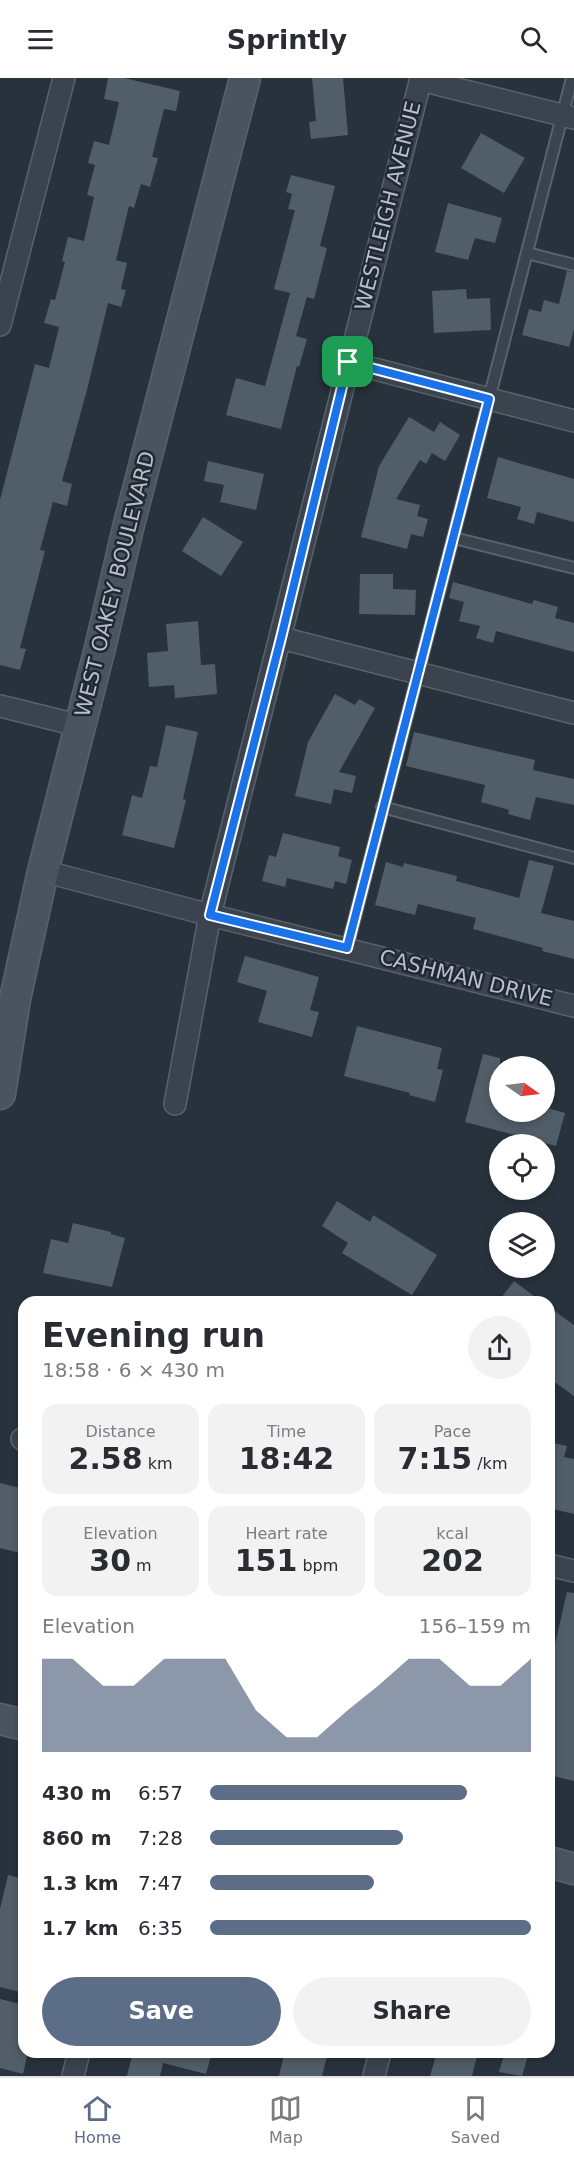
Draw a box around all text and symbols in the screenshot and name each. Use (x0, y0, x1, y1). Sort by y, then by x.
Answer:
icon: menu (24, 23, 57, 56)
icon: search (517, 23, 550, 56)
text: Sprintly (227, 24, 347, 55)
street label: WESTLEIGH AVENUE (350, 99, 426, 313)
pin (322, 336, 373, 387)
icon: arrive (331, 345, 364, 378)
street label: WEST OAKEY BOULEVARD (70, 449, 160, 719)
street label: CASHMAN DRIVE (377, 945, 555, 1011)
north arrow (489, 1056, 555, 1122)
map controls (489, 1056, 555, 1278)
button: locate (489, 1134, 555, 1200)
button: layers (489, 1212, 555, 1278)
text: Evening run (42, 1316, 265, 1355)
button: share (468, 1316, 531, 1379)
text: 18:58 · 6 × 430 m (42, 1358, 225, 1382)
text: Distance (86, 1422, 155, 1441)
text: Time (267, 1422, 306, 1441)
text: Pace (434, 1422, 471, 1441)
text: 2.58 (69, 1441, 143, 1476)
text: 18:42 (239, 1441, 334, 1476)
text: 7:15 (398, 1441, 472, 1476)
text: km (143, 1454, 172, 1473)
text: /km (472, 1454, 507, 1473)
text: Elevation (83, 1524, 158, 1543)
text: Heart rate (245, 1524, 328, 1543)
text: kcal (436, 1524, 469, 1543)
text: 30 (89, 1543, 131, 1578)
text: 151 (235, 1543, 297, 1578)
text: 202 (421, 1543, 484, 1578)
text: m (131, 1556, 152, 1575)
text: bpm (297, 1556, 338, 1575)
text: Elevation (42, 1614, 135, 1638)
text: 156–159 m (419, 1614, 531, 1638)
text: 430 m (42, 1781, 112, 1805)
text: 6:57 (138, 1781, 183, 1805)
text: 860 m (42, 1826, 112, 1850)
text: 7:28 (138, 1826, 183, 1850)
text: 1.3 km (42, 1871, 119, 1895)
text: 7:47 (138, 1871, 183, 1895)
text: 1.7 km (42, 1916, 119, 1940)
text: 6:35 (138, 1916, 183, 1940)
button: Save (42, 1977, 281, 2046)
button: Share (293, 1977, 531, 2046)
tab: Home (74, 2092, 121, 2147)
tab: Map (269, 2092, 303, 2147)
tab: Saved (451, 2092, 500, 2147)

